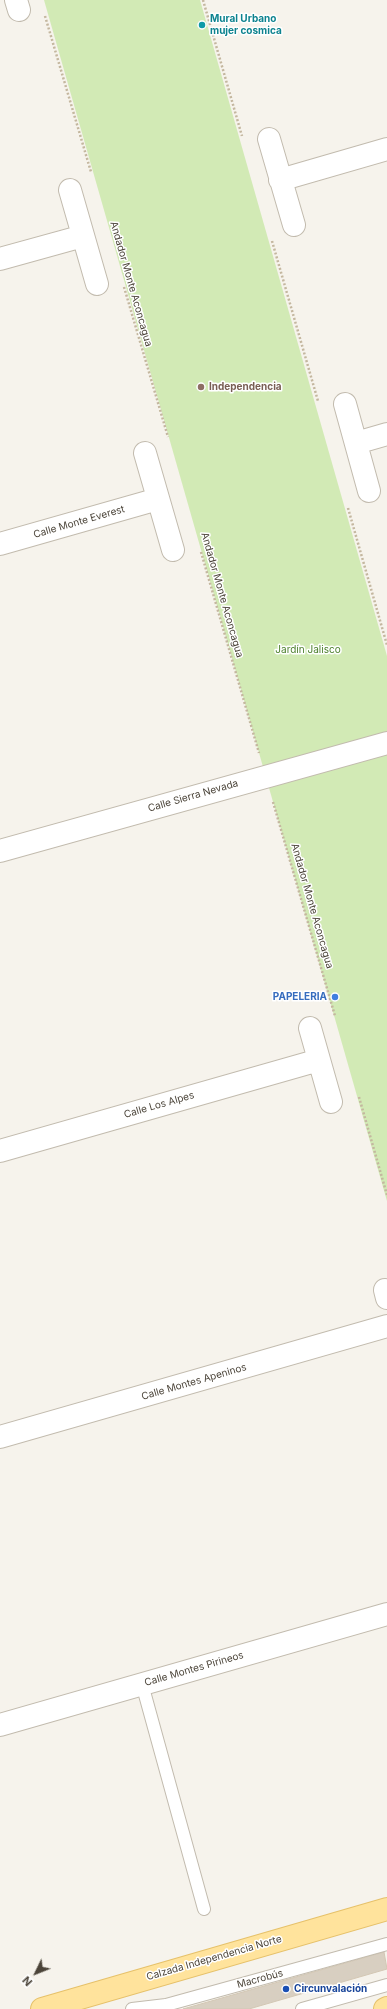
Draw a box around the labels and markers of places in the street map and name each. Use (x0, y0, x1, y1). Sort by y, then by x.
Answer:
place label: Mural Urbano mujer cosmica (210, 13, 282, 36)
marker: Mural Urbano mujer cosmica (197, 20, 207, 30)
place label: Independencia (209, 381, 282, 393)
marker: Independencia (196, 382, 206, 392)
place label: PAPELERIA (273, 991, 327, 1003)
marker: PAPELERIA (330, 992, 340, 1002)
place label: Circunvalación (294, 1983, 367, 1995)
marker: Circunvalación (281, 1984, 291, 1994)

